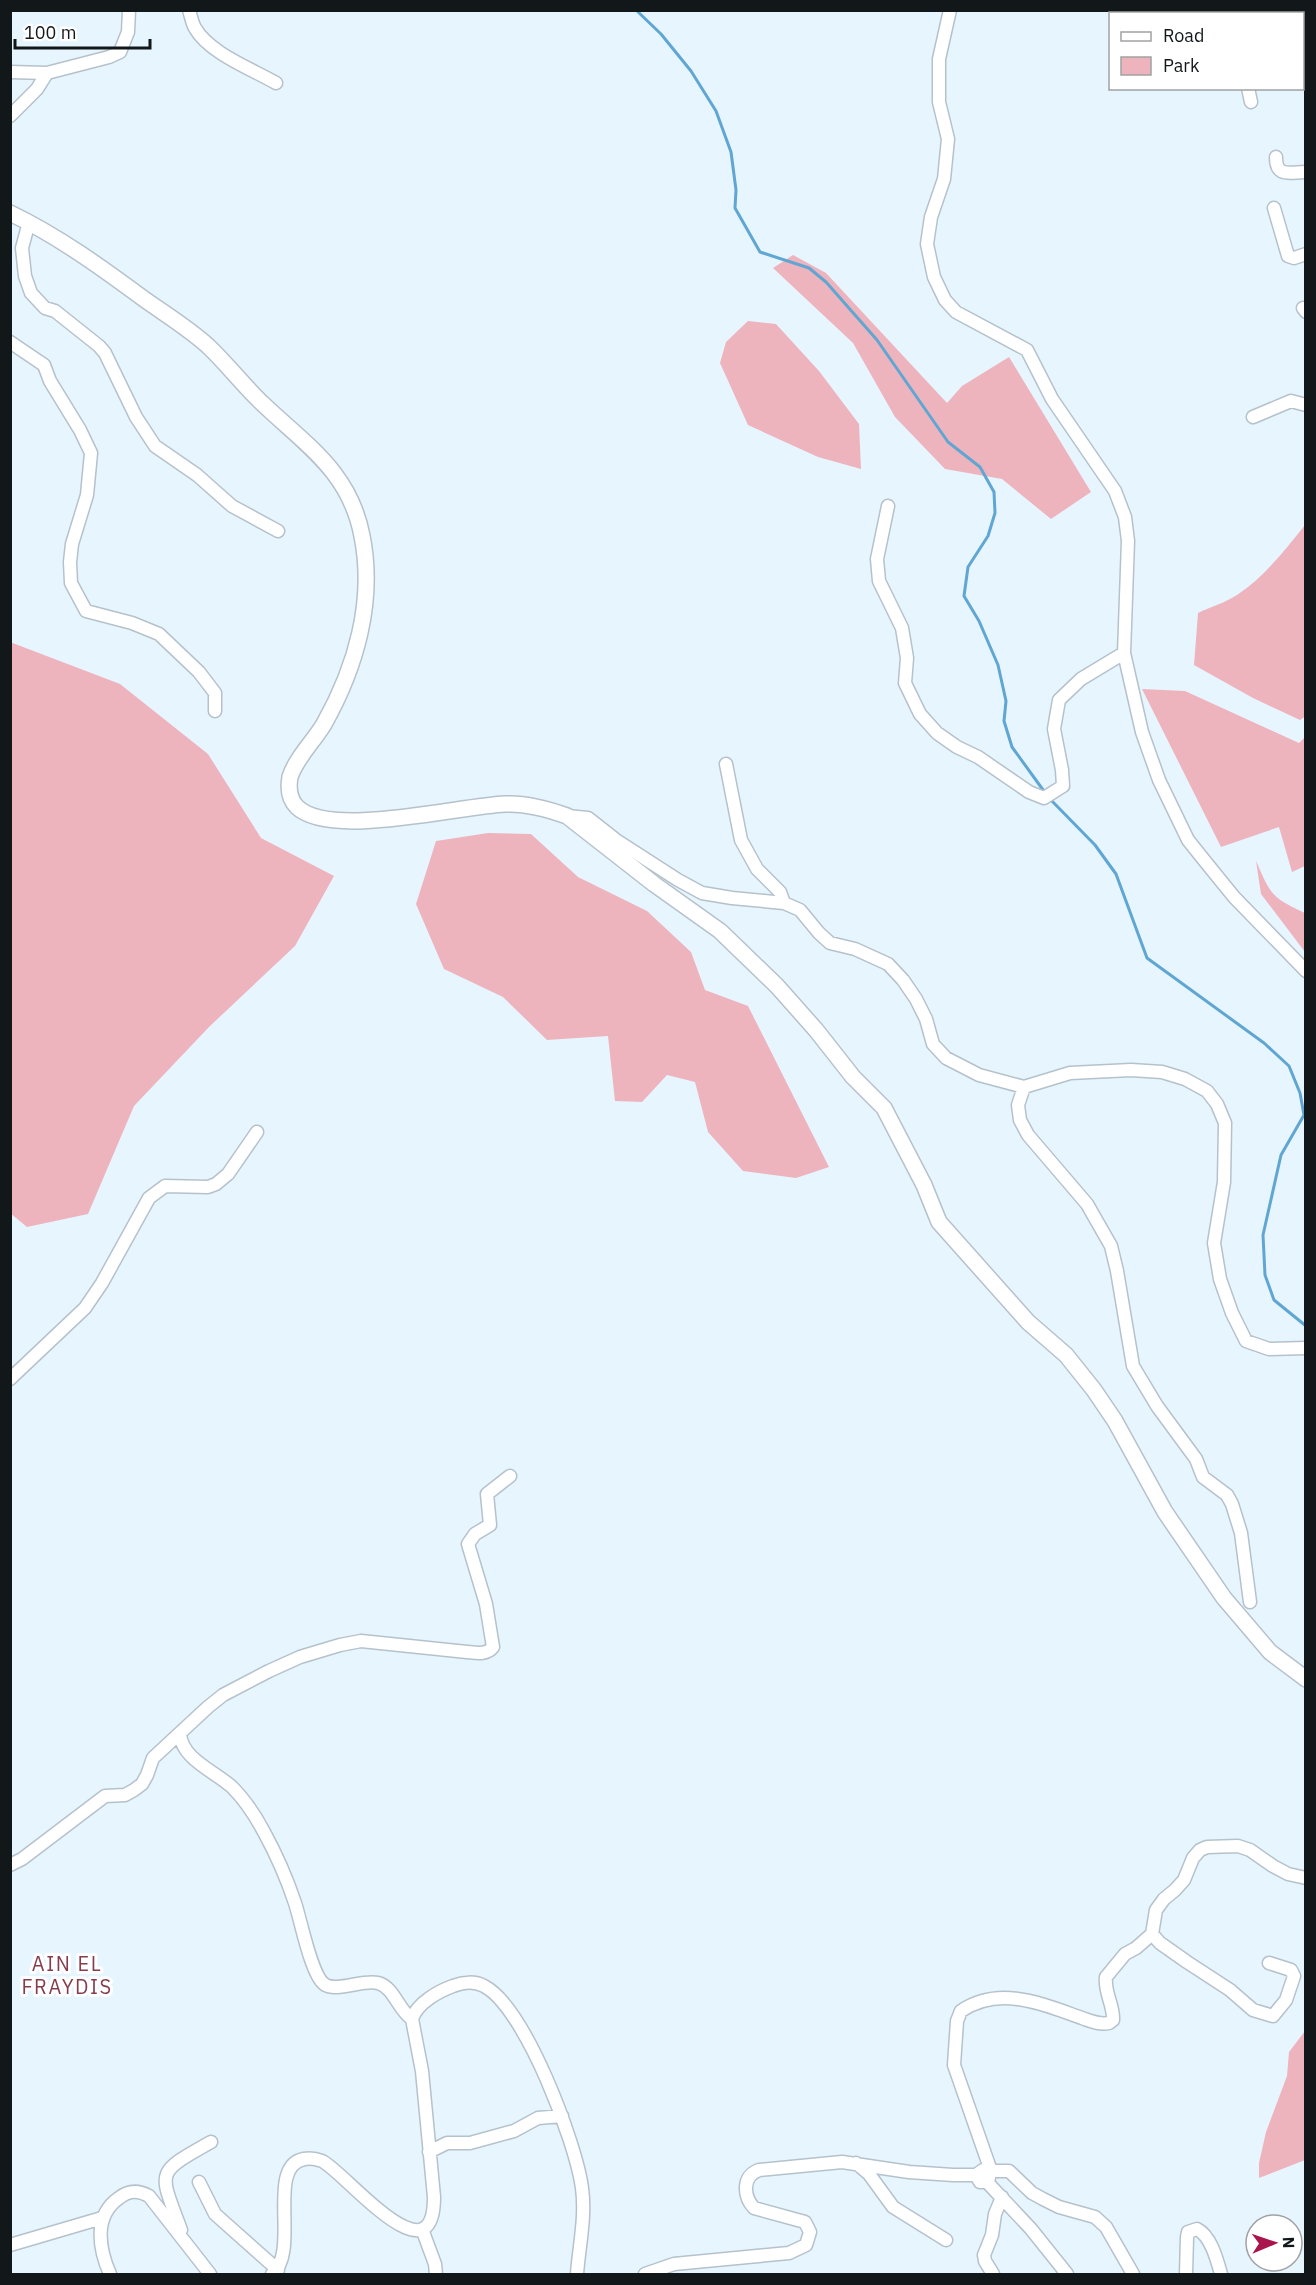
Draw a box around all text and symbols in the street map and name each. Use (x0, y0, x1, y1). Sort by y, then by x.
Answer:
scale bar (15, 12, 150, 50)
legend (1109, 12, 1304, 90)
text: 100 m (24, 21, 76, 44)
text: Road (1163, 24, 1204, 47)
text: Park (1163, 54, 1200, 77)
district label: AIN EL FRAYDIS (21, 1950, 113, 2000)
north arrow (1244, 2213, 1304, 2273)
text: N (1279, 2236, 1299, 2249)

